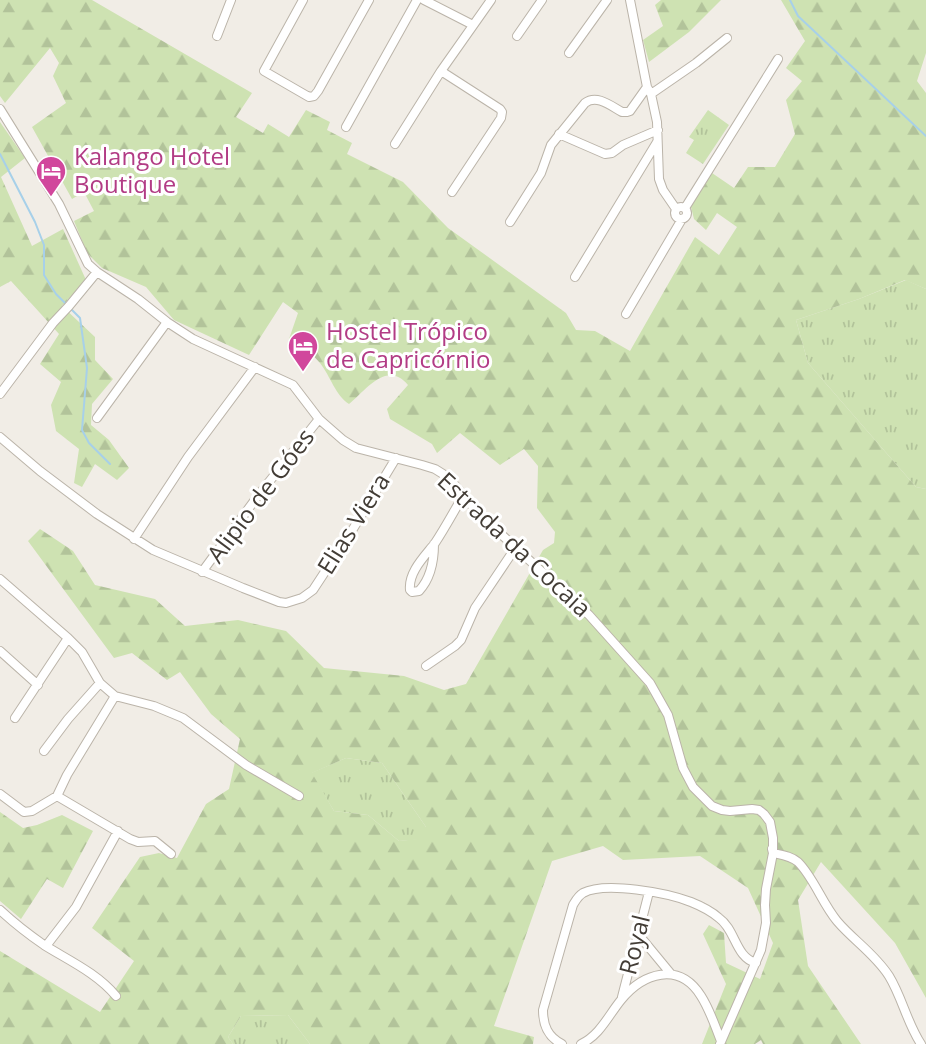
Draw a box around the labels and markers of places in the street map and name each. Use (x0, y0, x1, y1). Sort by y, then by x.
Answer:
place label: Kalango Hotel Boutique (74, 139, 230, 200)
hotel icon: Kalango Hotel Boutique (34, 154, 68, 198)
place label: Hostel Trópico de Capricórnio (326, 314, 490, 375)
hotel icon: Hostel Trópico de Capricórnio (286, 329, 320, 373)

